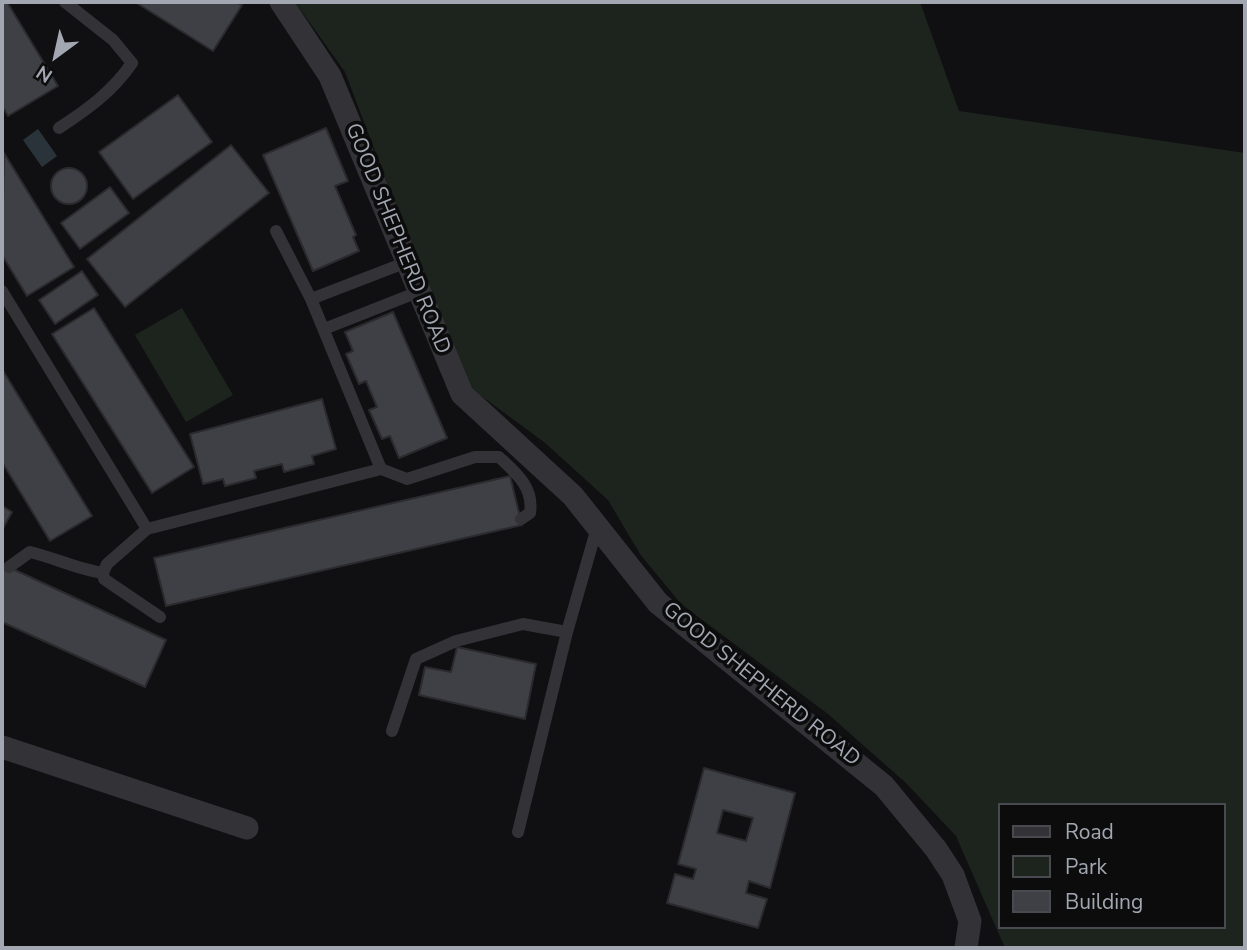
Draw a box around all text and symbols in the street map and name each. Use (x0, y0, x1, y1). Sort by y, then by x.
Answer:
north arrow (21, 21, 91, 91)
text: N (32, 59, 58, 88)
street label: GOOD SHEPHERD ROAD (339, 120, 455, 358)
street label: GOOD SHEPHERD ROAD (657, 598, 865, 772)
legend (998, 803, 1226, 929)
text: Road (1065, 818, 1114, 846)
text: Park (1065, 853, 1107, 881)
text: Building (1065, 888, 1143, 916)

